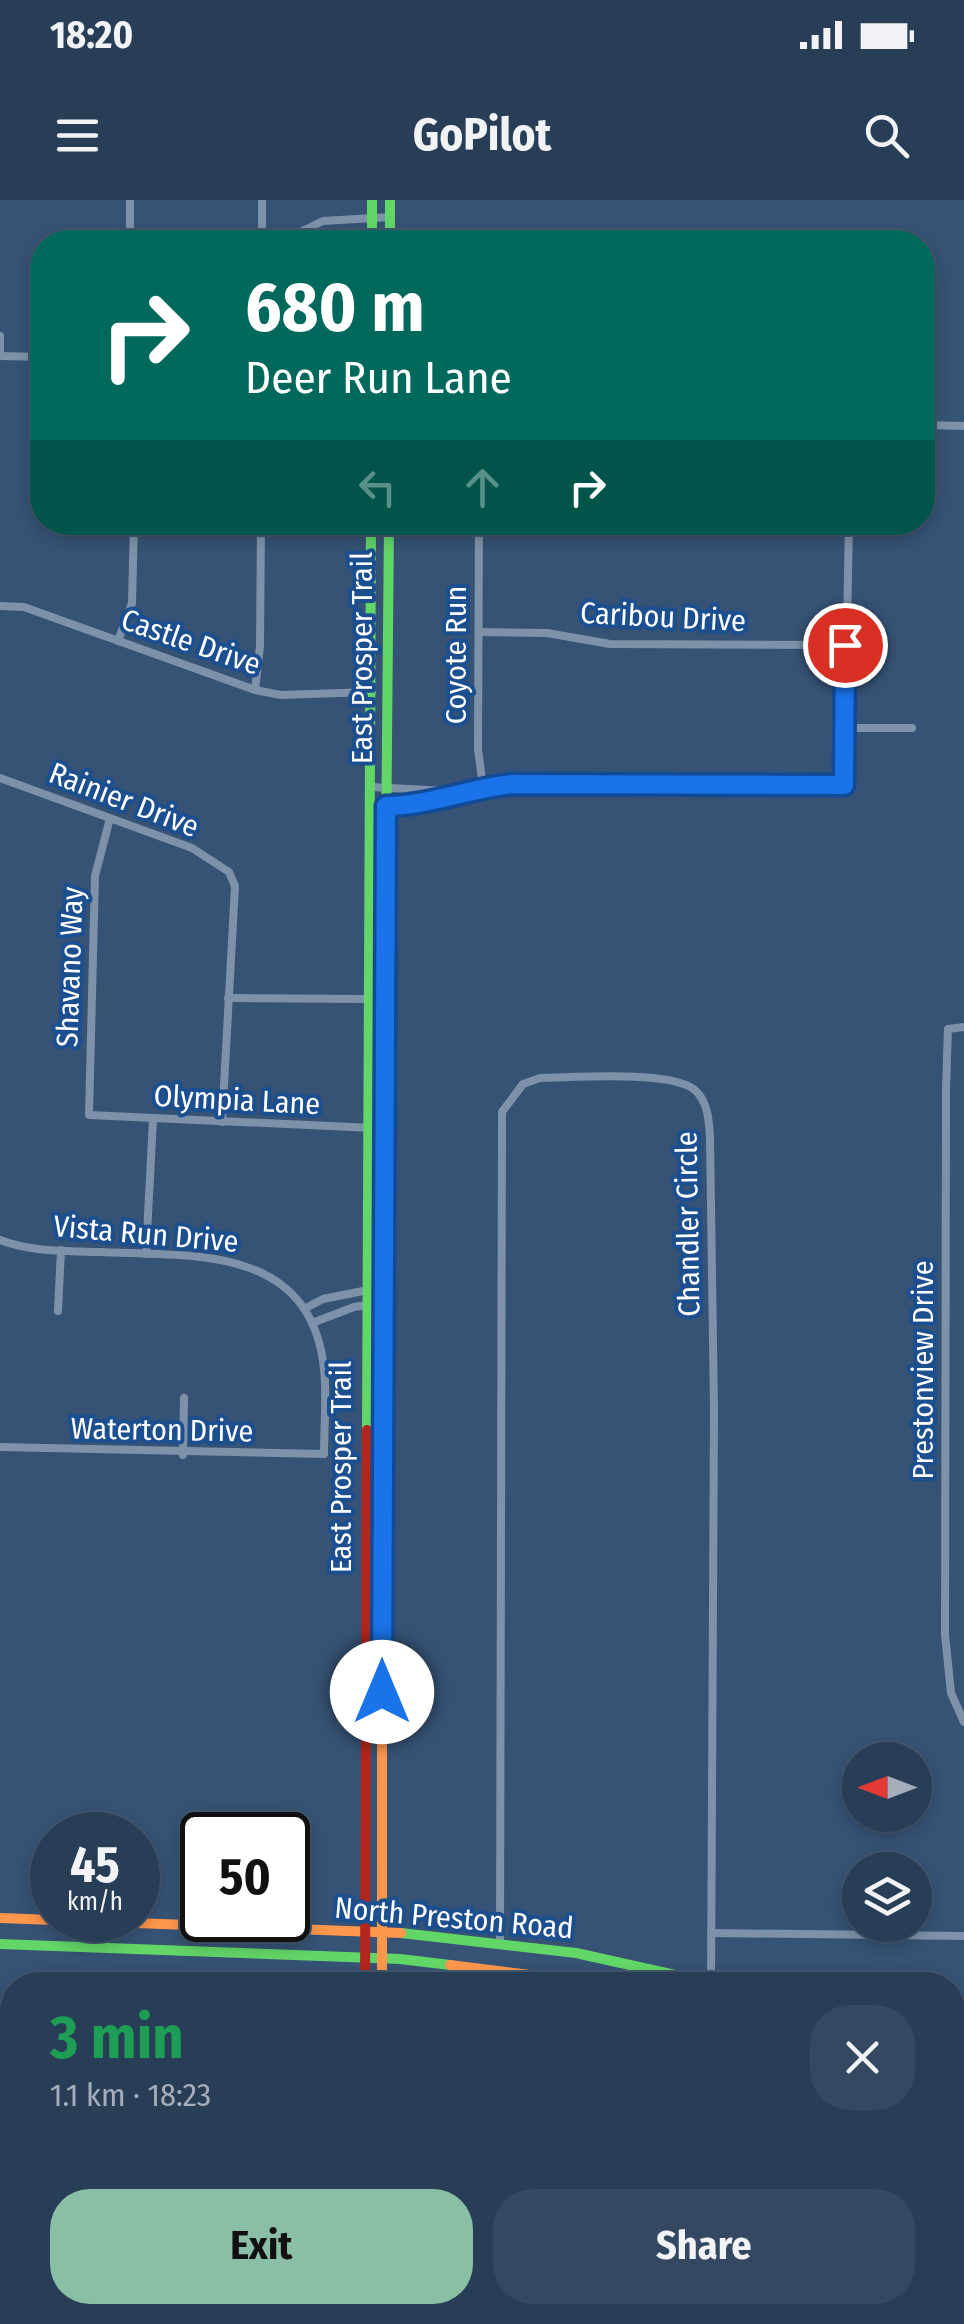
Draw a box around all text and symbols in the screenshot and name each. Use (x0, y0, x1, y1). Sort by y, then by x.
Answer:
text: 18:20 (50, 12, 133, 58)
icon: menu (50, 108, 105, 163)
text: GoPilot (413, 108, 551, 162)
icon: search (859, 108, 914, 163)
text: 680 m (245, 266, 425, 350)
icon: right (80, 270, 210, 400)
text: Deer Run Lane (245, 351, 512, 405)
icon: left (350, 460, 405, 515)
icon: ahead (455, 460, 510, 515)
icon: right (560, 460, 615, 515)
street label: East Prosper Trail (344, 552, 380, 764)
street label: Coyote Run (438, 586, 474, 724)
street label: Caribou Drive (579, 595, 747, 639)
street label: Castle Drive (117, 601, 265, 683)
pin (803, 603, 888, 688)
icon: arrive (818, 618, 873, 673)
street label: Rainier Drive (44, 755, 204, 845)
street label: Shavano Way (49, 886, 91, 1048)
street label: Olympia Lane (153, 1078, 321, 1122)
street label: Chandler Circle (668, 1131, 708, 1317)
street label: Vista Run Drive (52, 1208, 240, 1260)
street label: Prestonview Drive (905, 1260, 941, 1480)
street label: East Prosper Trail (323, 1361, 359, 1573)
street label: Waterton Drive (70, 1410, 254, 1450)
position arrow (330, 1640, 434, 1744)
north arrow (842, 1742, 932, 1832)
map controls (842, 1742, 932, 1942)
speed limit sign: 50 (180, 1812, 310, 1942)
text: 45 (70, 1835, 120, 1895)
button: layers (842, 1852, 932, 1942)
text: km/h (67, 1887, 123, 1917)
street label: North Preston Road (333, 1890, 575, 1946)
text: 3 min (50, 2002, 184, 2074)
button: close (810, 2005, 915, 2110)
text: 1.1 km · 18:23 (50, 2076, 211, 2114)
button: Exit (50, 2189, 473, 2304)
button: Share (493, 2189, 915, 2304)

